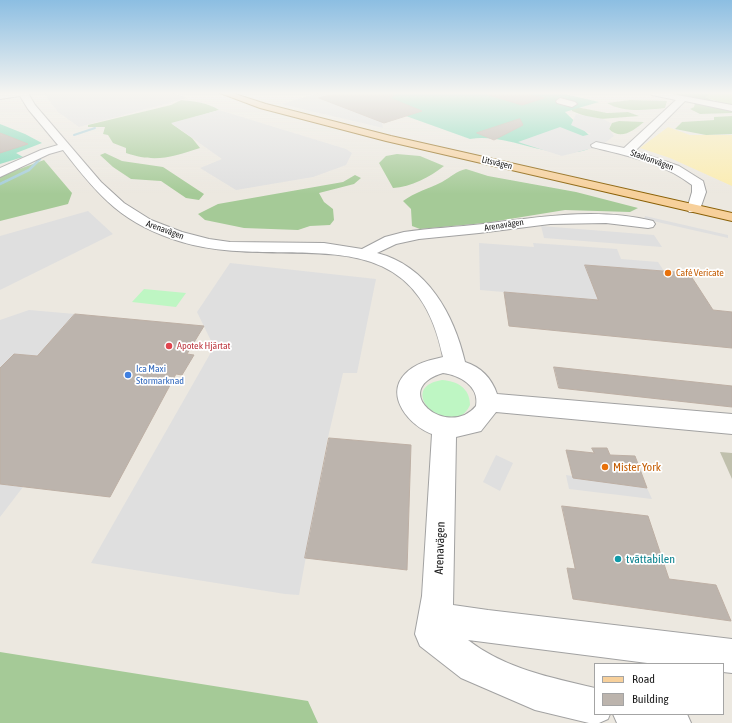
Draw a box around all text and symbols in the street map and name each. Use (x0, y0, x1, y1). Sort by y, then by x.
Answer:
street label: Stadionvägen (629, 147, 675, 173)
street label: Litsvägen (481, 154, 513, 172)
street label: Arenavägen (484, 217, 524, 233)
street label: Arenavägen (145, 218, 185, 242)
place label: Café Vericate (676, 267, 724, 279)
marker: Café Vericate (663, 268, 673, 278)
place label: Apotek Hjärtat (177, 340, 230, 352)
marker: Apotek Hjärtat (164, 341, 174, 351)
place label: Ica Maxi Stormarknad (136, 363, 184, 386)
marker: Ica Maxi Stormarknad (123, 370, 133, 380)
place label: Mister York (613, 460, 661, 474)
marker: Mister York (600, 462, 610, 472)
street label: Arenavägen (432, 521, 448, 575)
place label: tvättabilen (626, 552, 675, 566)
marker: tvättabilen (613, 554, 623, 564)
legend (594, 663, 724, 715)
text: Road (632, 672, 655, 686)
text: Building (632, 692, 669, 706)

